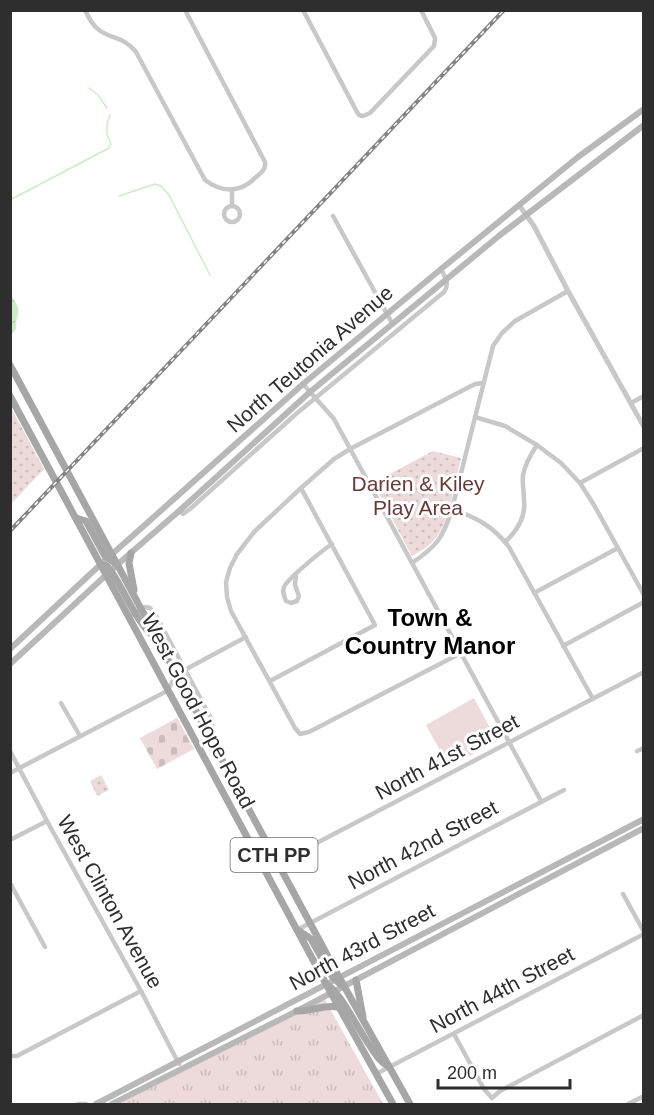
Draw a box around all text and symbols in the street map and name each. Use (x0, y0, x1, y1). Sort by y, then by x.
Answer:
street label: North Teutonia Avenue (222, 280, 397, 437)
park label: Darien & Kiley Play Area (351, 472, 485, 519)
district label: Town & Country Manor (345, 604, 515, 659)
street label: West Good Hope Road (137, 610, 259, 812)
street label: North 41st Street (371, 709, 522, 804)
street label: North 42nd Street (344, 795, 501, 894)
street label: West Clinton Avenue (53, 811, 168, 992)
road number: CTH PP (230, 838, 318, 872)
street label: North 43rd Street (285, 899, 438, 995)
street label: North 44th Street (426, 942, 578, 1037)
scale bar (438, 1052, 570, 1090)
text: 200 m (447, 1063, 497, 1083)

